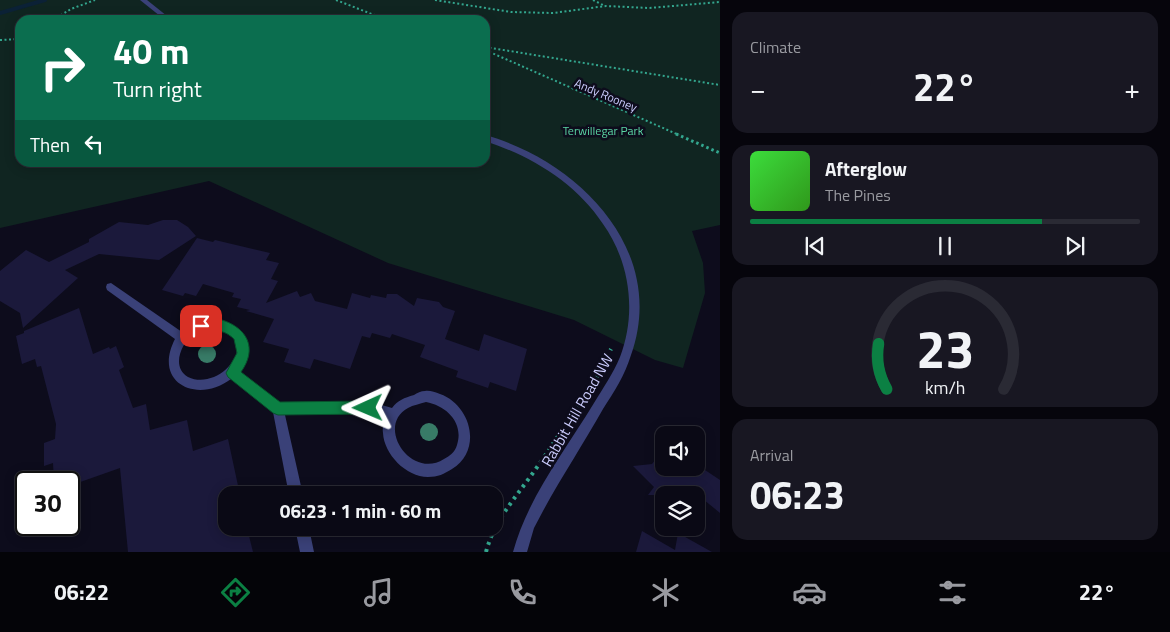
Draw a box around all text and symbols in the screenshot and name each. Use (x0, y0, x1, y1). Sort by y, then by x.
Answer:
text: 40 m (113, 24, 189, 78)
icon: right (30, 35, 95, 100)
text: Climate (750, 35, 801, 59)
text: 22° (913, 58, 977, 116)
text: − (750, 67, 766, 110)
text: + (1124, 67, 1140, 110)
text: Turn right (113, 72, 202, 106)
street label: Andy Rooney (572, 73, 641, 117)
park label: Terwillegar Park (563, 121, 644, 140)
text: Then (30, 130, 70, 159)
icon: left (80, 130, 108, 158)
text: Afterglow (825, 154, 907, 183)
text: The Pines (825, 183, 891, 207)
icon: previous (801, 232, 829, 260)
icon: pause (931, 232, 959, 260)
icon: next (1061, 232, 1089, 260)
pin (180, 305, 222, 347)
text: 23 (916, 309, 974, 388)
icon: arrive (187, 312, 215, 340)
street label: Rabbit Hill Road NW (535, 349, 619, 471)
text: km/h (925, 374, 965, 401)
position arrow (341, 381, 393, 433)
map controls (655, 426, 705, 536)
button: sound (655, 426, 705, 476)
text: Arrival (750, 443, 793, 467)
text: 06:23 (750, 466, 845, 524)
speed limit sign: 30 (15, 471, 80, 536)
button: layers (655, 486, 705, 536)
text: 06:23 · 1 min · 60 m (280, 496, 441, 525)
text: 06:22 (54, 575, 109, 609)
icon: directions (218, 575, 253, 610)
icon: music (361, 575, 396, 610)
icon: phone (505, 575, 540, 610)
icon: climate (648, 575, 683, 610)
icon: car (792, 575, 827, 610)
icon: filters (935, 575, 970, 610)
text: 22° (1079, 575, 1116, 609)

